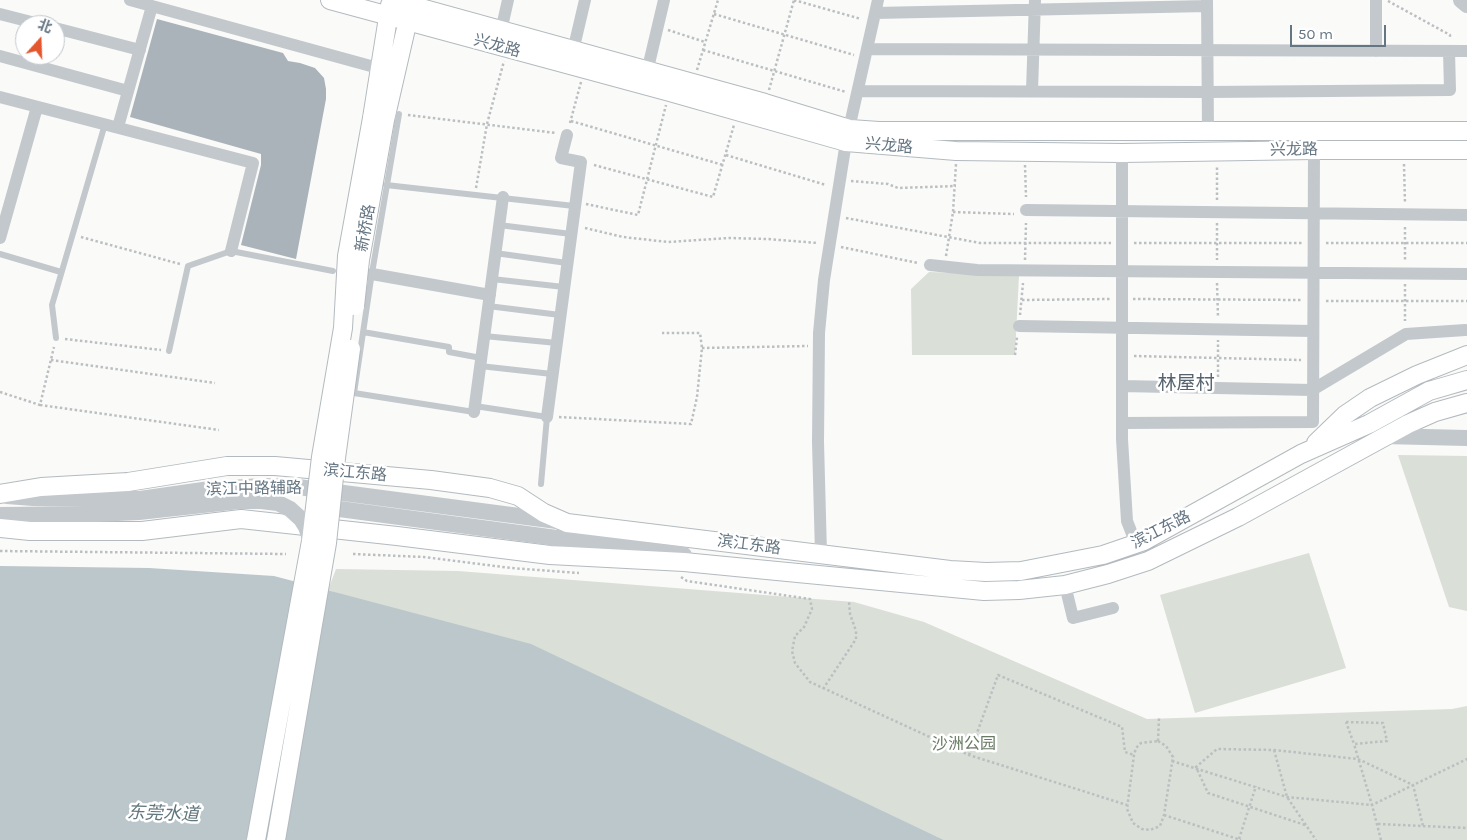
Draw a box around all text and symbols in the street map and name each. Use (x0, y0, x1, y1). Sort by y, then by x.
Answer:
north arrow (15, 15, 65, 65)
scale bar (1292, 15, 1388, 47)
text: 北 (35, 16, 54, 37)
text: 50 m (1298, 25, 1333, 43)
street label: 兴龙路 (471, 31, 523, 61)
street label: 兴龙路 (864, 134, 914, 158)
street label: 兴龙路 (1270, 140, 1318, 160)
street label: 新桥路 (352, 203, 380, 253)
district label: 林屋村 (1158, 373, 1214, 395)
street label: 滨江东路 (322, 461, 388, 485)
street label: 滨江中路辅路 (206, 479, 302, 499)
street label: 滨江东路 (1128, 507, 1194, 553)
street label: 滨江东路 (716, 532, 782, 558)
park label: 沙洲公园 (932, 734, 996, 754)
water label: 东莞水道 (127, 802, 199, 826)

